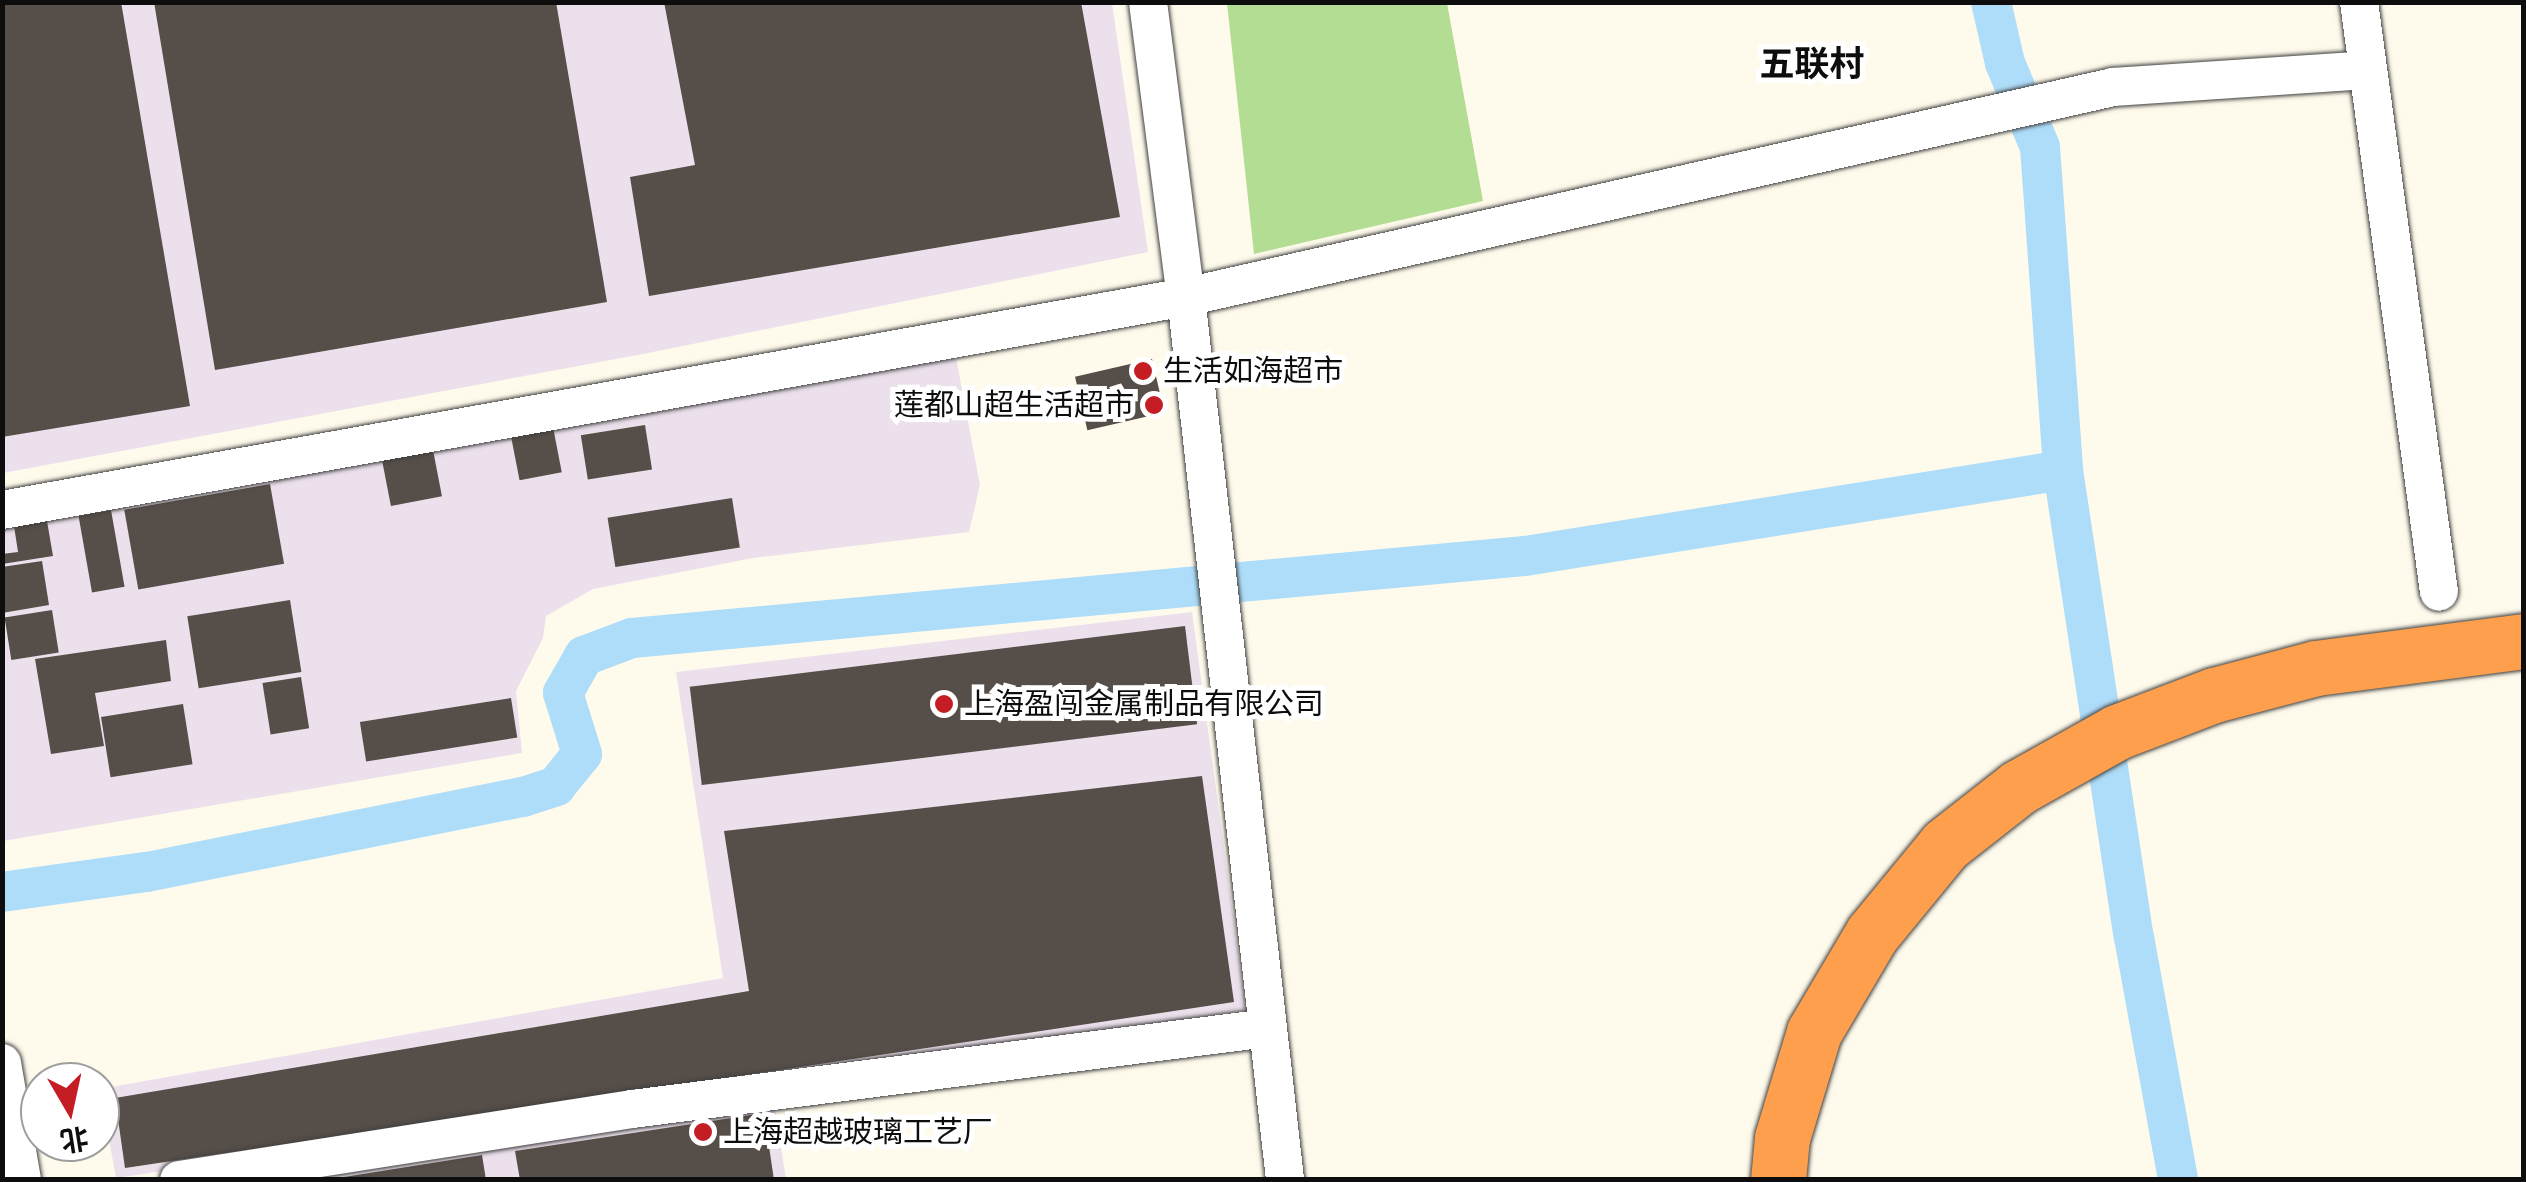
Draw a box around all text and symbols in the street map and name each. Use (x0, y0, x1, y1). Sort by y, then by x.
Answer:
district label: 五联村 (1760, 43, 1864, 85)
place label: 生活如海超市 (1163, 353, 1343, 389)
marker: 生活如海超市 (1132, 360, 1154, 382)
place label: 莲都山超生活超市 (894, 387, 1134, 423)
marker: 莲都山超生活超市 (1143, 394, 1165, 416)
place label: 上海盈闯金属制品有限公司 (964, 686, 1324, 722)
marker: 上海盈闯金属制品有限公司 (933, 693, 955, 715)
north arrow (20, 1062, 120, 1162)
place label: 上海超越玻璃工艺厂 (723, 1114, 993, 1150)
text: 北 (58, 1119, 91, 1161)
marker: 上海超越玻璃工艺厂 (692, 1121, 714, 1143)

